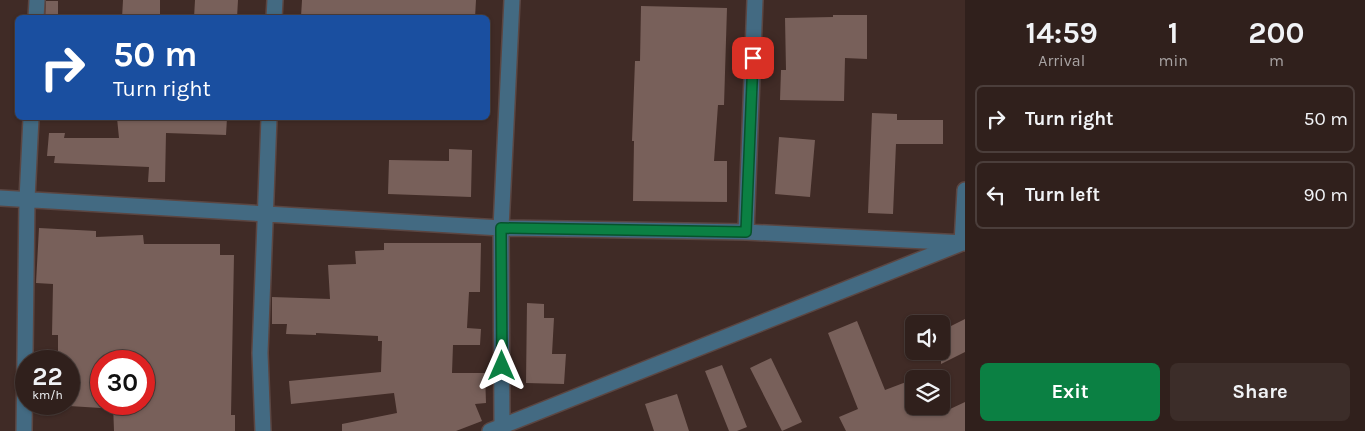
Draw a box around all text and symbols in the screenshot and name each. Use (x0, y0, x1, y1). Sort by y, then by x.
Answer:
text: 14:59 (1026, 15, 1098, 51)
text: 1 (1168, 15, 1178, 51)
text: 200 (1248, 15, 1304, 51)
text: 50 m (113, 34, 198, 75)
icon: right (30, 35, 95, 100)
pin (732, 37, 774, 79)
icon: arrive (739, 44, 767, 72)
text: Arrival (1038, 51, 1085, 70)
text: min (1158, 51, 1188, 70)
text: m (1269, 51, 1284, 70)
text: Turn right (113, 76, 211, 102)
icon: right (982, 105, 1010, 133)
text: Turn right (1025, 108, 1114, 130)
text: 50 m (1304, 108, 1348, 130)
icon: left (982, 181, 1010, 209)
text: Turn left (1025, 184, 1100, 206)
text: 90 m (1303, 184, 1348, 206)
map controls (905, 315, 950, 415)
button: sound (905, 315, 950, 360)
position arrow (475, 339, 527, 391)
speed limit sign: 30 (90, 350, 155, 415)
text: 22 (32, 362, 63, 391)
button: Exit (980, 363, 1160, 421)
button: Share (1170, 363, 1350, 421)
button: layers (905, 370, 950, 415)
text: km/h (32, 388, 63, 402)

